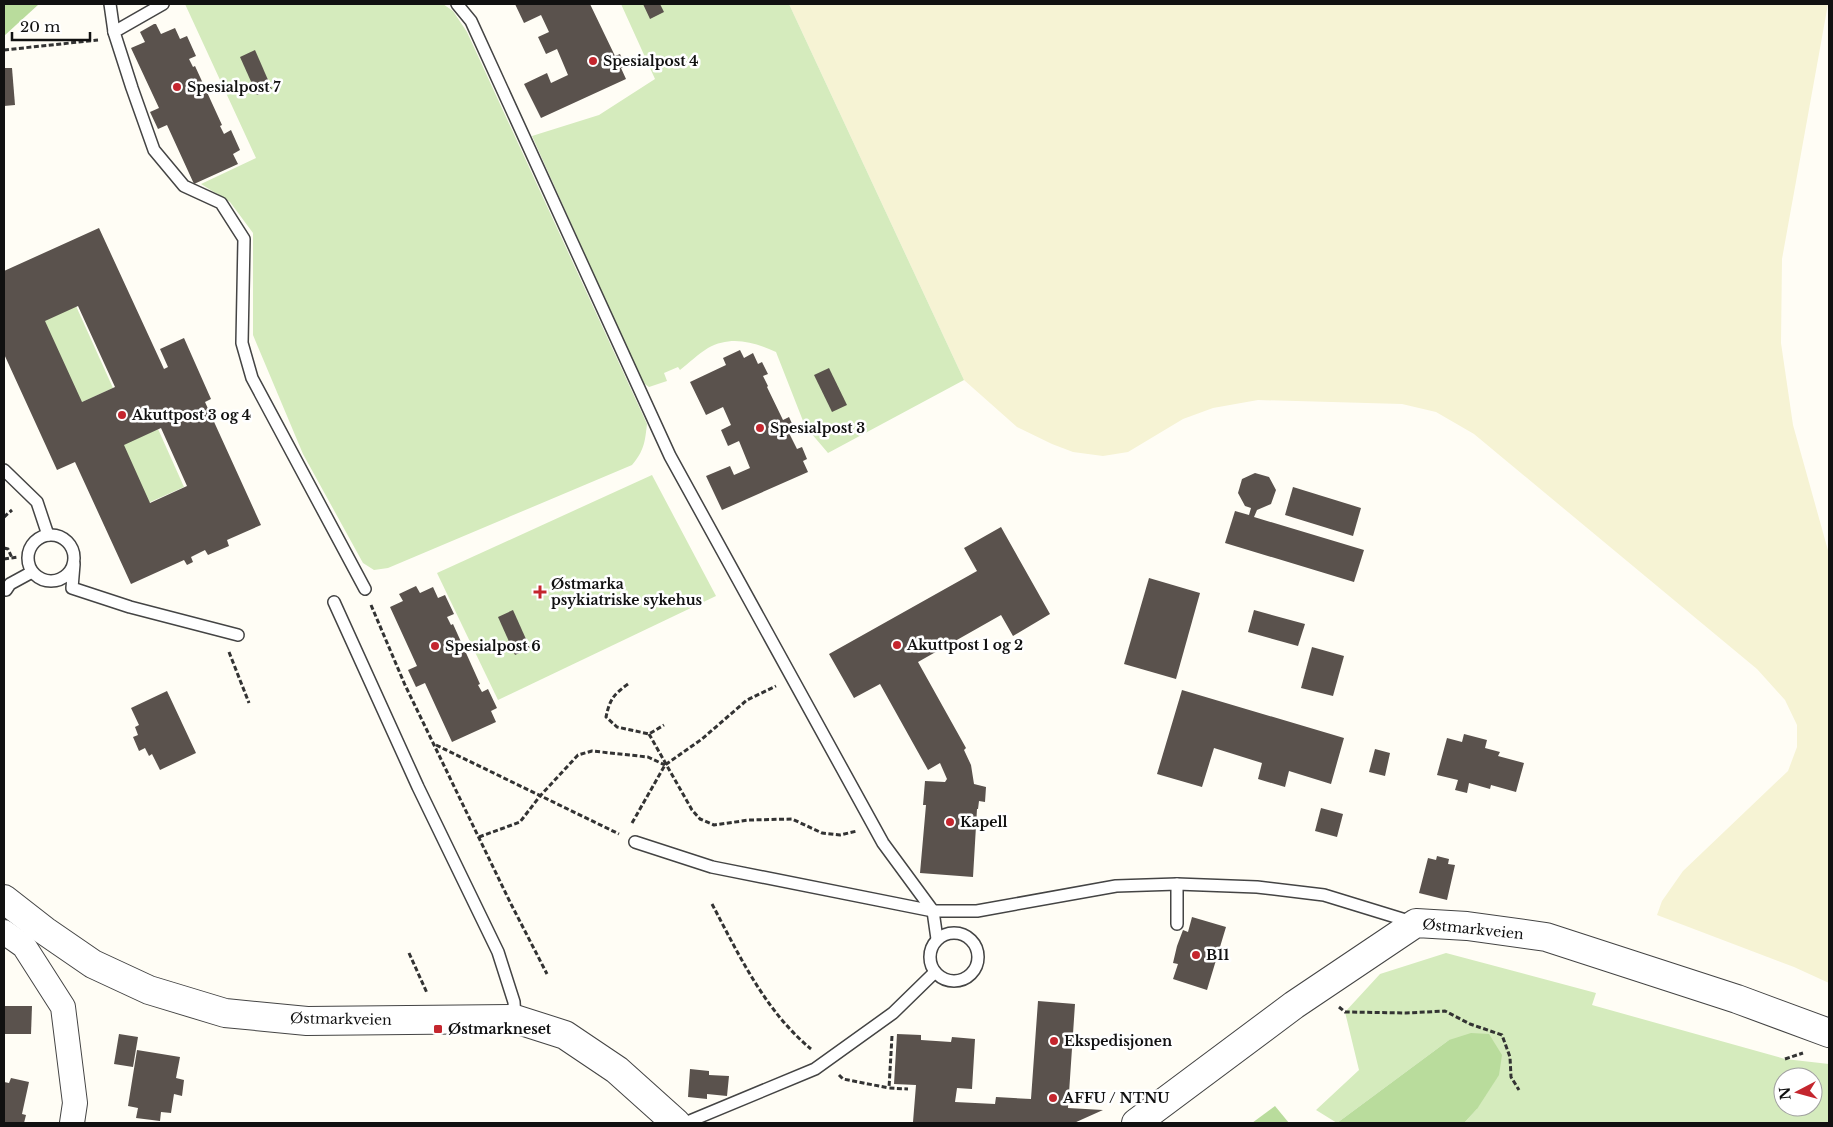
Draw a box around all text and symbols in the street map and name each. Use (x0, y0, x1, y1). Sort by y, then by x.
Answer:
scale bar (12, 10, 90, 42)
text: 20 m (20, 17, 60, 36)
place label: Spesialpost 4 (603, 52, 699, 70)
marker: Spesialpost 4 (587, 55, 599, 67)
place label: Spesialpost 7 (187, 78, 281, 96)
marker: Spesialpost 7 (171, 81, 183, 93)
place label: Akuttpost 3 og 4 (131, 406, 251, 424)
marker: Akuttpost 3 og 4 (116, 409, 128, 421)
place label: Spesialpost 3 (770, 419, 865, 437)
marker: Spesialpost 3 (754, 422, 766, 434)
place label: Østmarka psykiatriske sykehus (551, 575, 703, 609)
marker: Østmarka psykiatriske sykehus (533, 585, 547, 599)
place label: Akuttpost 1 og 2 (906, 636, 1023, 654)
place label: Spesialpost 6 (445, 637, 541, 655)
marker: Akuttpost 1 og 2 (891, 639, 903, 651)
marker: Spesialpost 6 (429, 640, 441, 652)
place label: Kapell (960, 813, 1007, 831)
marker: Kapell (944, 816, 956, 828)
street label: Østmarkveien (1422, 915, 1525, 943)
place label: B11 (1206, 946, 1229, 964)
marker: B11 (1190, 949, 1202, 961)
street label: Østmarkveien (290, 1009, 392, 1029)
place label: Østmarkneset (448, 1020, 552, 1038)
marker: Østmarkneset (432, 1023, 444, 1035)
place label: Ekspedisjonen (1064, 1032, 1172, 1050)
marker: Ekspedisjonen (1048, 1035, 1060, 1047)
north arrow (1773, 1067, 1823, 1117)
text: N (1775, 1086, 1795, 1101)
place label: AFFU / NTNU (1062, 1089, 1170, 1107)
marker: AFFU / NTNU (1047, 1092, 1059, 1104)

